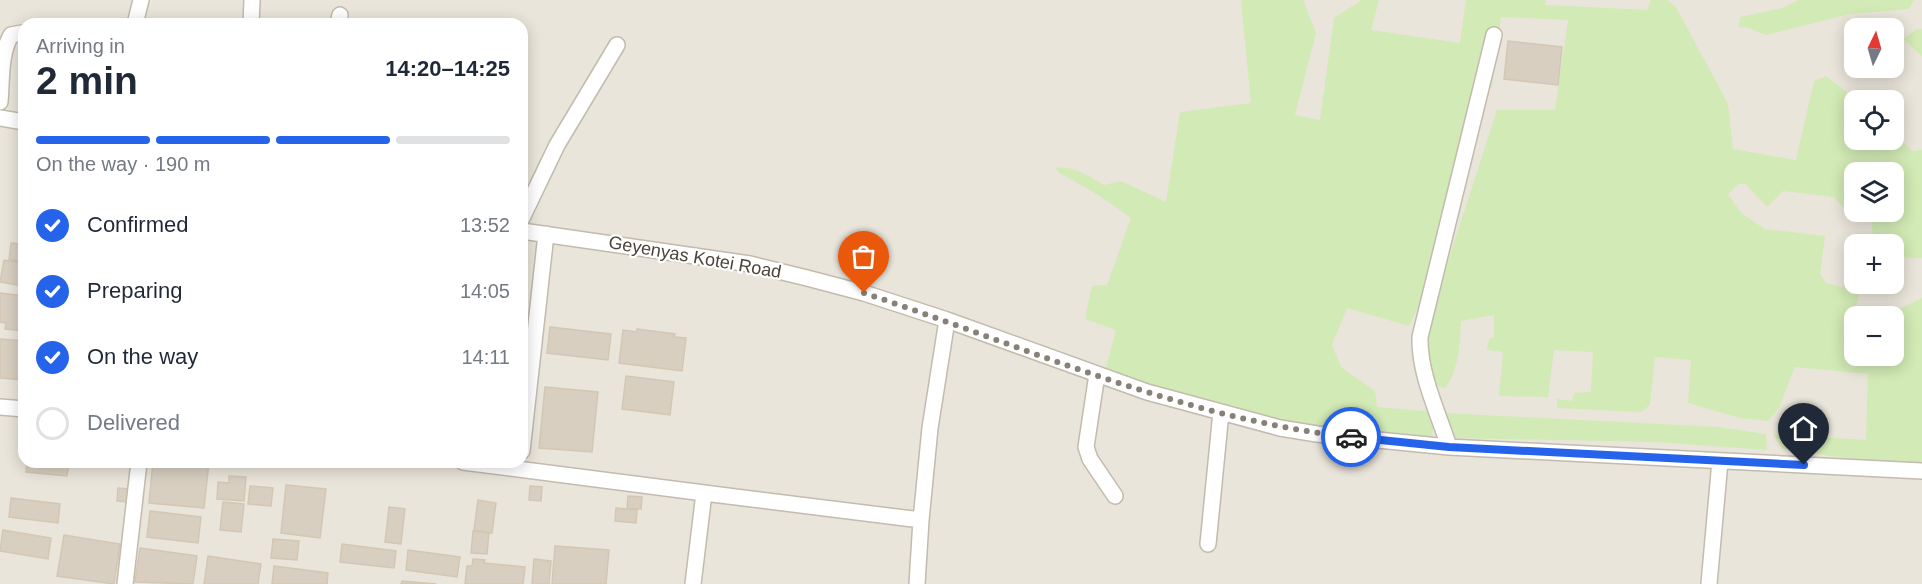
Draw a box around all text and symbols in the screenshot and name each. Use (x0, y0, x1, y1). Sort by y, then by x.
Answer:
north arrow (1844, 18, 1904, 78)
map controls (1844, 18, 1904, 366)
text: Arriving in (36, 35, 125, 57)
text: 14:20–14:25 (385, 56, 510, 81)
text: 2 min (36, 59, 138, 102)
button: locate (1844, 90, 1904, 150)
text: On the way · 190 m (36, 153, 211, 175)
button: layers (1844, 162, 1904, 222)
icon: check (36, 209, 69, 242)
text: Confirmed (87, 212, 188, 237)
text: 13:52 (460, 214, 510, 236)
pin (838, 231, 889, 293)
street label: Geyenyas Kotei Road (607, 232, 783, 282)
button: + (1844, 234, 1904, 294)
icon: bag (847, 240, 880, 273)
icon: check (36, 275, 69, 308)
text: Preparing (87, 278, 182, 303)
text: 14:05 (460, 280, 510, 302)
button: − (1844, 306, 1904, 366)
icon: check (36, 341, 69, 374)
text: On the way (87, 344, 198, 369)
text: 14:11 (461, 346, 510, 368)
pin (1778, 403, 1829, 465)
courier (1321, 407, 1381, 467)
text: Delivered (87, 410, 180, 435)
icon: home (1787, 412, 1820, 445)
icon: car (1335, 421, 1368, 454)

